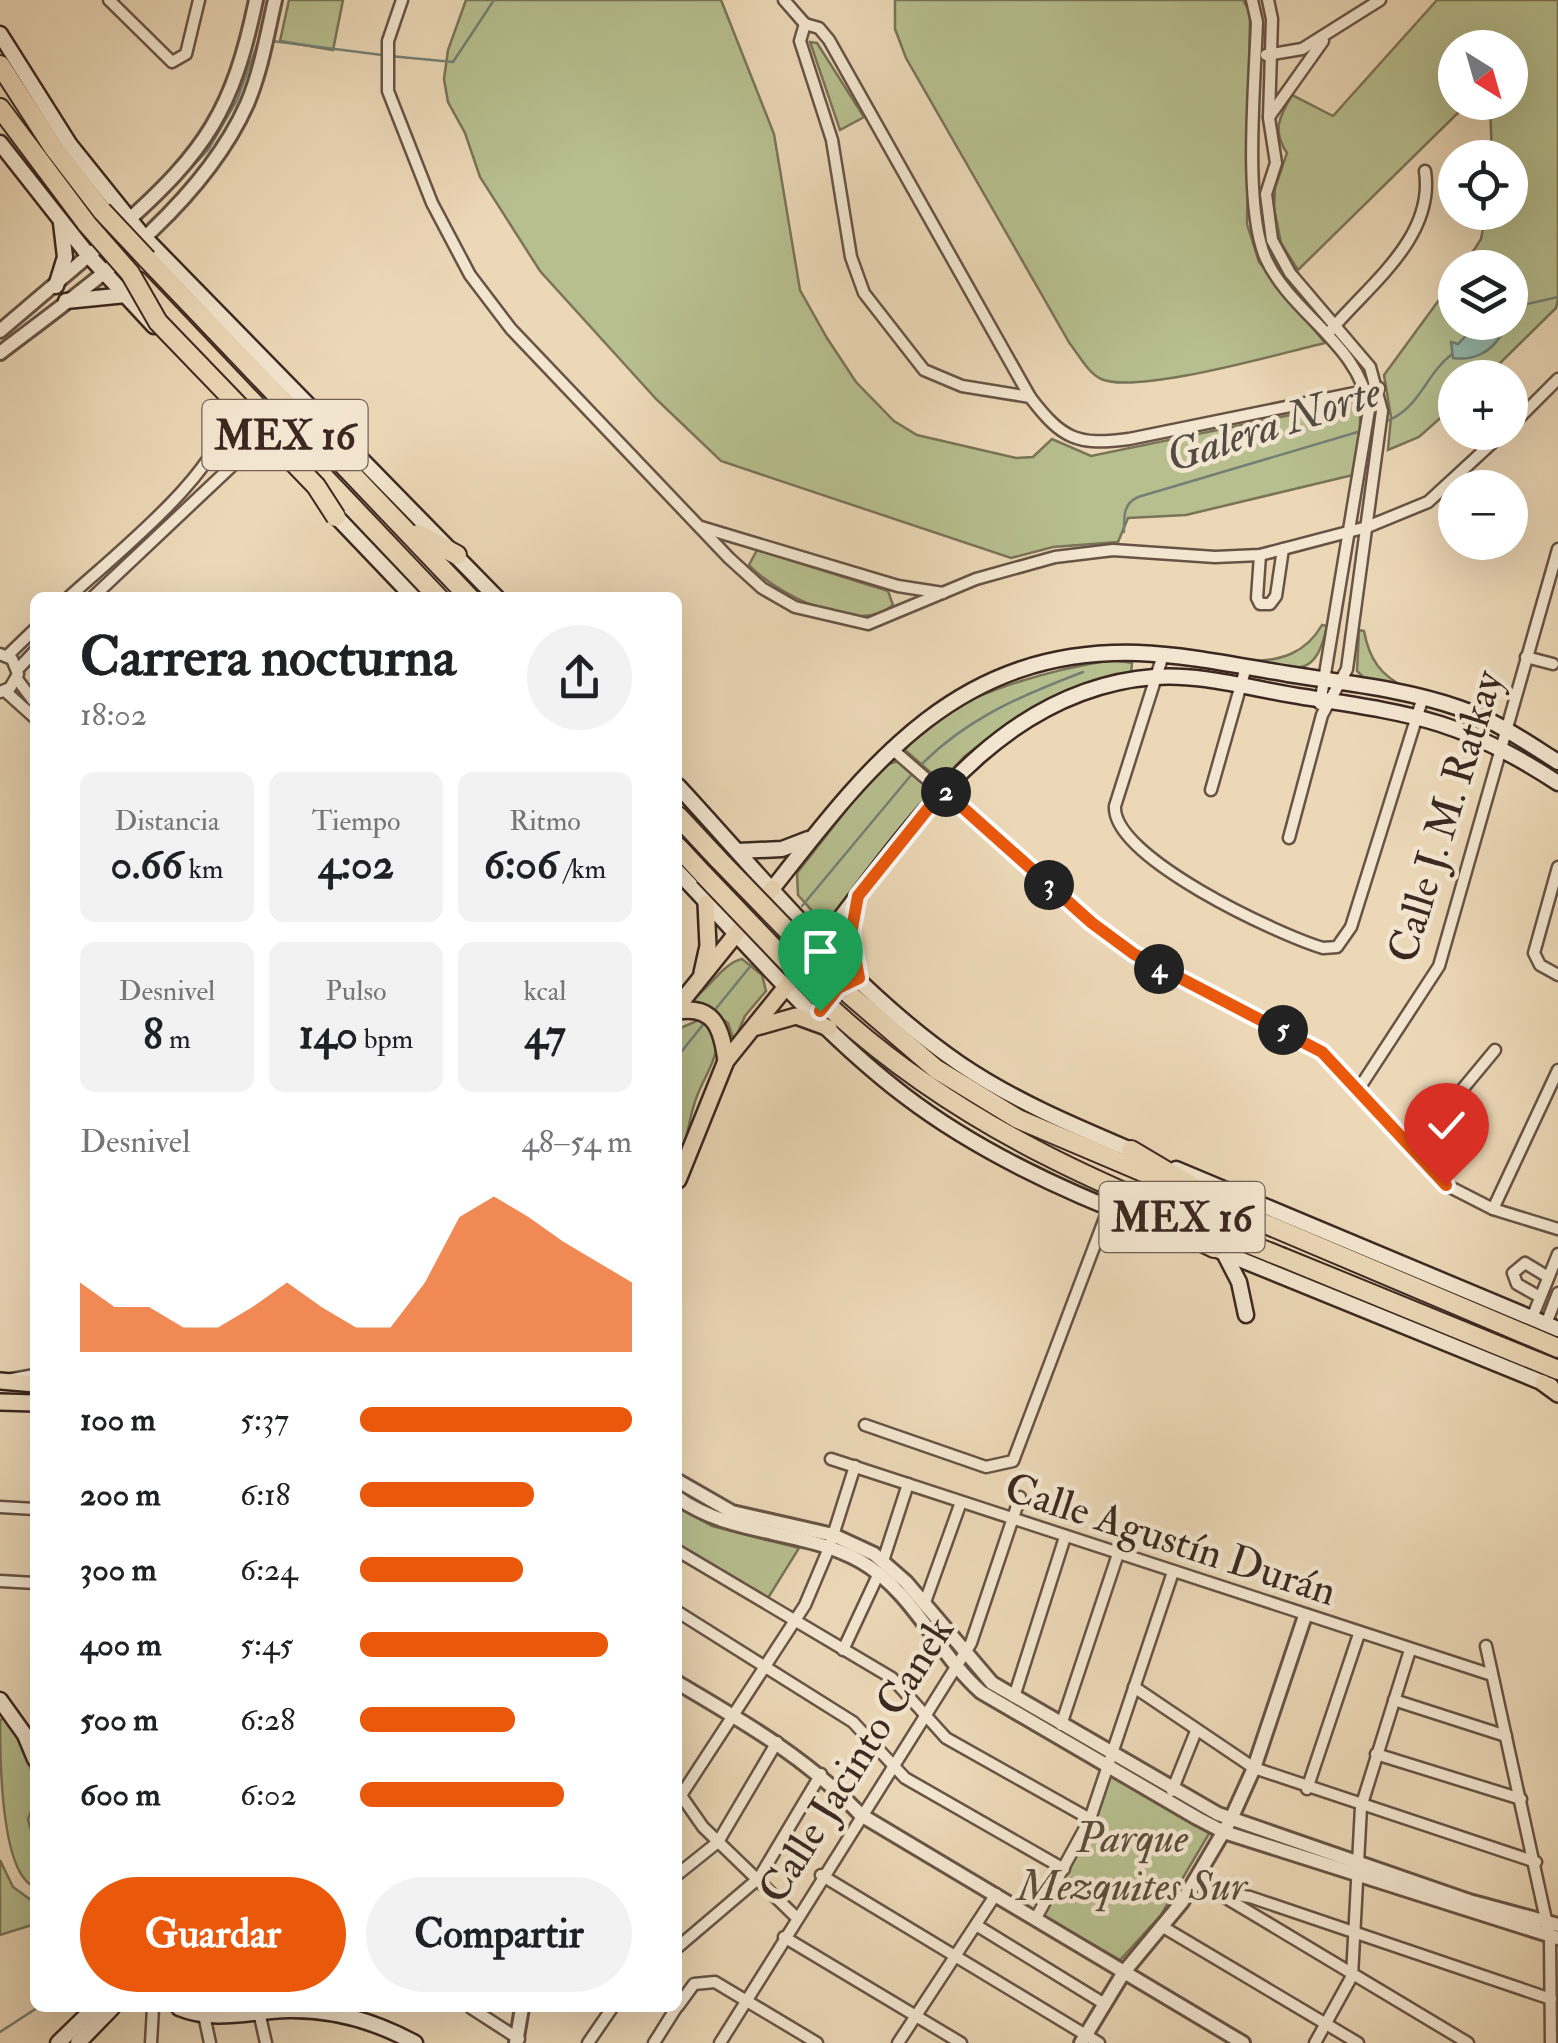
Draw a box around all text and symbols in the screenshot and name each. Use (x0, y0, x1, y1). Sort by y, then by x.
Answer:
north arrow (1438, 30, 1528, 120)
map controls (1438, 30, 1528, 560)
button: locate (1438, 140, 1528, 230)
button: layers (1438, 250, 1528, 340)
button: + (1438, 360, 1528, 450)
water label: Galera Norte (1159, 364, 1389, 486)
road number: MEX 16 (202, 400, 368, 470)
button: − (1438, 470, 1528, 560)
text: Carrera nocturna (80, 623, 456, 692)
button: share (527, 625, 632, 730)
street label: Calle J. M. Ratkay (1377, 664, 1515, 969)
text: 18:02 (80, 695, 147, 735)
pin: 2 (921, 767, 971, 817)
text: 2 (939, 774, 953, 809)
text: Distancia (114, 804, 220, 839)
text: Tiempo (312, 804, 400, 839)
text: Ritmo (509, 804, 581, 839)
text: 0.66 (111, 839, 183, 891)
text: 4:02 (318, 839, 394, 891)
text: 6:06 (484, 839, 558, 891)
text: km (183, 852, 223, 887)
text: /km (558, 852, 606, 887)
pin: 3 (1024, 860, 1074, 910)
text: 3 (1044, 867, 1054, 902)
pin (778, 909, 863, 1012)
icon: arrive (793, 924, 848, 979)
pin: 4 (1134, 944, 1184, 994)
text: 4 (1151, 951, 1167, 986)
text: Desnivel (119, 974, 215, 1009)
text: Pulso (325, 974, 387, 1009)
text: kcal (524, 974, 566, 1009)
pin: 5 (1258, 1005, 1308, 1055)
text: 8 (143, 1009, 163, 1061)
text: 140 (299, 1009, 358, 1061)
text: 47 (525, 1009, 565, 1061)
text: 5 (1277, 1012, 1289, 1047)
text: m (163, 1022, 191, 1057)
text: bpm (358, 1022, 413, 1057)
pin (1404, 1083, 1489, 1186)
icon: check (1419, 1098, 1474, 1153)
text: Desnivel (80, 1122, 190, 1162)
text: 48–54 m (521, 1122, 632, 1162)
road number: MEX 16 (1100, 1182, 1264, 1252)
text: 100 m (80, 1400, 156, 1440)
text: 5:37 (240, 1400, 289, 1440)
street label: Calle Agustín Durán (998, 1462, 1343, 1618)
text: 200 m (80, 1475, 161, 1515)
text: 6:18 (240, 1475, 290, 1515)
text: 300 m (80, 1550, 157, 1590)
text: 6:24 (240, 1550, 298, 1590)
street label: Calle Jacinto Canek (748, 1607, 966, 1913)
text: 400 m (80, 1625, 162, 1665)
text: 5:45 (240, 1625, 293, 1665)
text: 500 m (80, 1700, 158, 1740)
text: 6:28 (240, 1700, 295, 1740)
text: 600 m (80, 1775, 161, 1815)
text: 6:02 (240, 1775, 297, 1815)
park label: Parque Mezquites Sur (1014, 1813, 1249, 1913)
button: Guardar (80, 1877, 346, 1992)
button: Compartir (366, 1877, 632, 1992)

